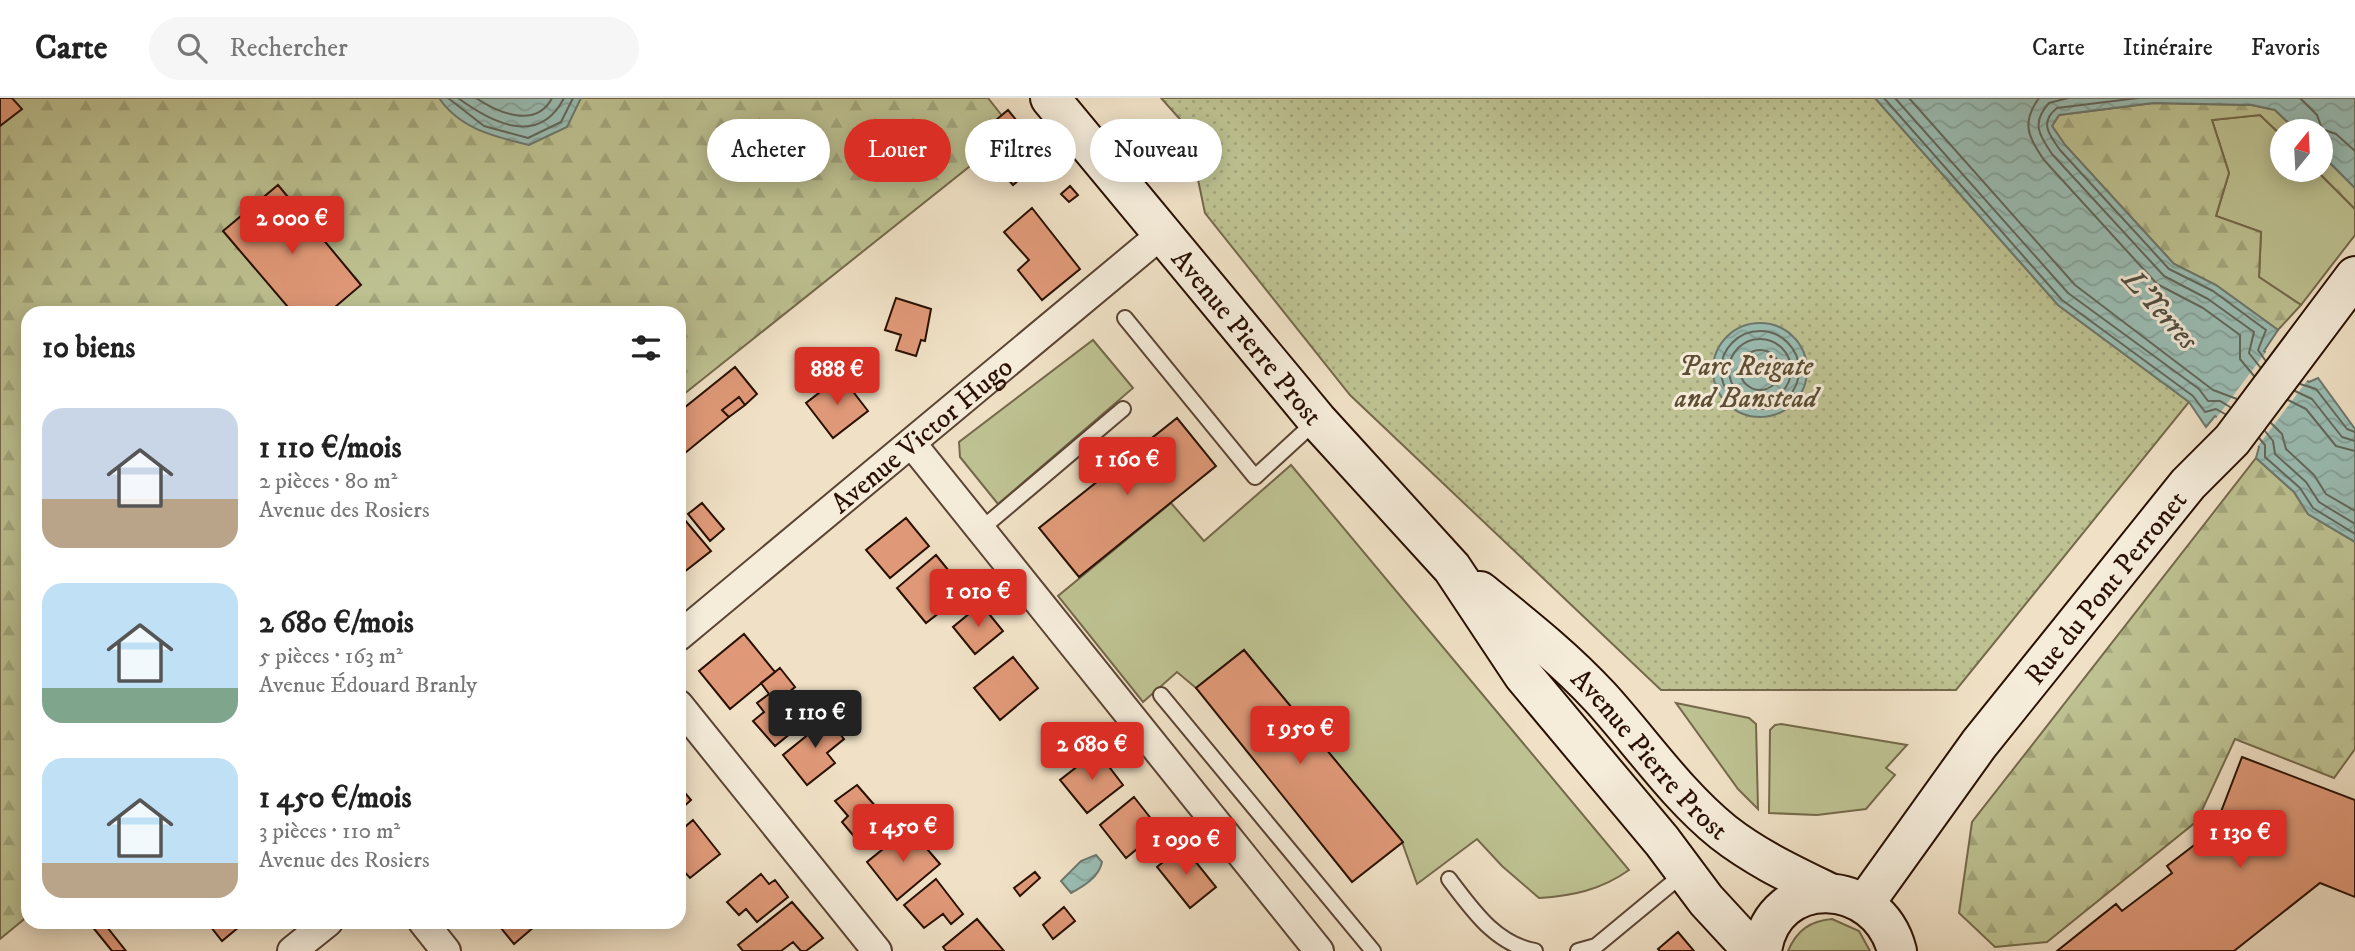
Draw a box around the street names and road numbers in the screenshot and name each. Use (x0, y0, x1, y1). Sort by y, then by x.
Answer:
street label: Avenue Pierre Prost (1163, 242, 1330, 433)
street label: Avenue Victor Hugo (824, 350, 1020, 521)
street label: Rue du Pont Perronet (2018, 484, 2195, 692)
street label: Avenue Pierre Prost (1563, 662, 1735, 848)

